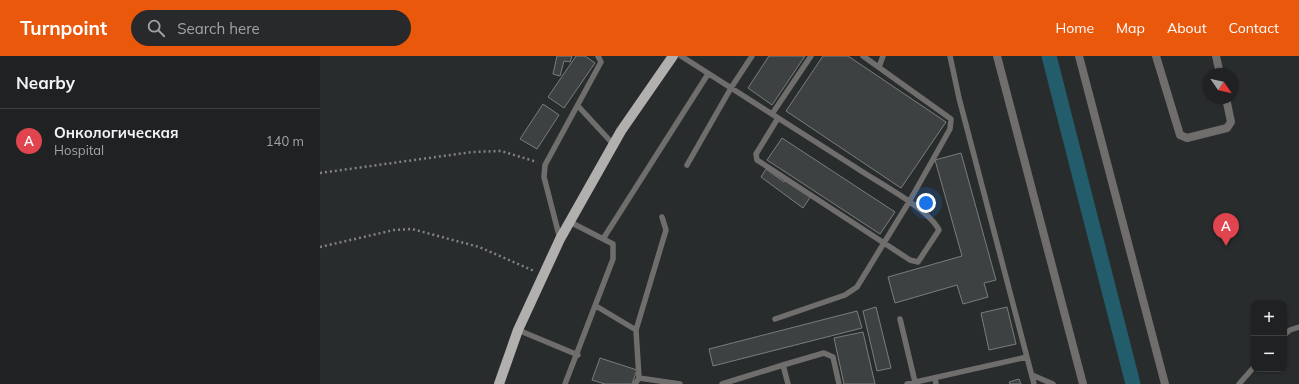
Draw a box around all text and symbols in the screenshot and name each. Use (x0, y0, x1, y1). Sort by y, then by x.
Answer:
search box (131, 10, 411, 46)
text: Turnpoint (20, 16, 107, 40)
icon: search (145, 17, 167, 39)
text: Search here (177, 19, 260, 38)
text: Home (1055, 19, 1094, 37)
text: Map (1116, 19, 1145, 37)
text: About (1167, 19, 1207, 37)
text: Contact (1229, 19, 1279, 37)
north arrow (1203, 68, 1239, 104)
text: Nearby (16, 72, 75, 93)
text: Онкологическая (54, 123, 179, 142)
text: A (24, 133, 34, 149)
text: 140 m (266, 133, 304, 149)
text: Hospital (54, 142, 104, 158)
your location (916, 193, 936, 213)
pin: A (1213, 213, 1239, 246)
map controls (1251, 300, 1287, 372)
button: + (1251, 300, 1287, 336)
button: − (1251, 336, 1287, 372)

